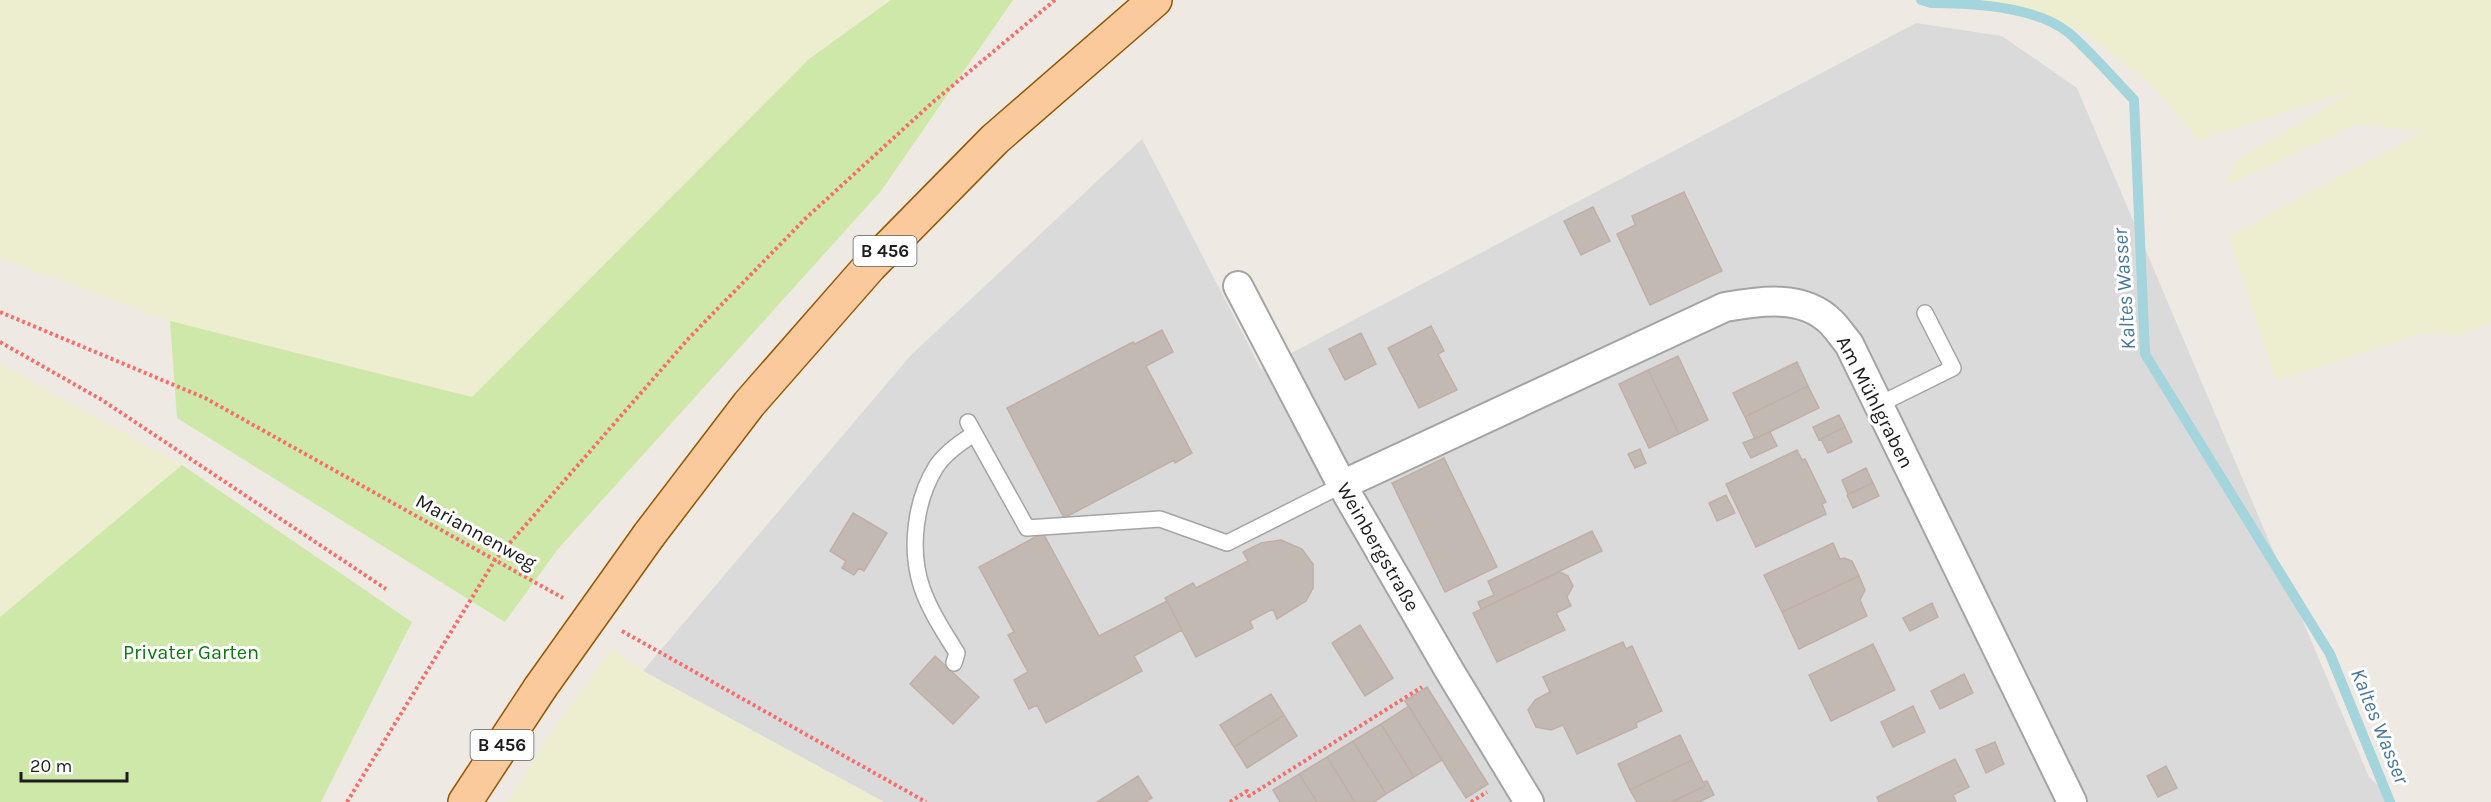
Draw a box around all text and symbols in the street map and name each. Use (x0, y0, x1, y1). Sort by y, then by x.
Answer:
water label: Kaltes Wasser (2108, 226, 2140, 351)
road number: B 456 (854, 236, 916, 266)
street label: Am Mühlgraben (1832, 332, 1918, 472)
street label: Weinbergstraße (1332, 479, 1424, 615)
street label: Mariannenweg (412, 489, 540, 575)
park label: Privater Garten (123, 641, 259, 664)
water label: Kaltes Wasser (2346, 665, 2414, 788)
road number: B 456 (470, 730, 534, 760)
scale bar (21, 745, 128, 783)
text: 20 m (30, 755, 72, 777)

